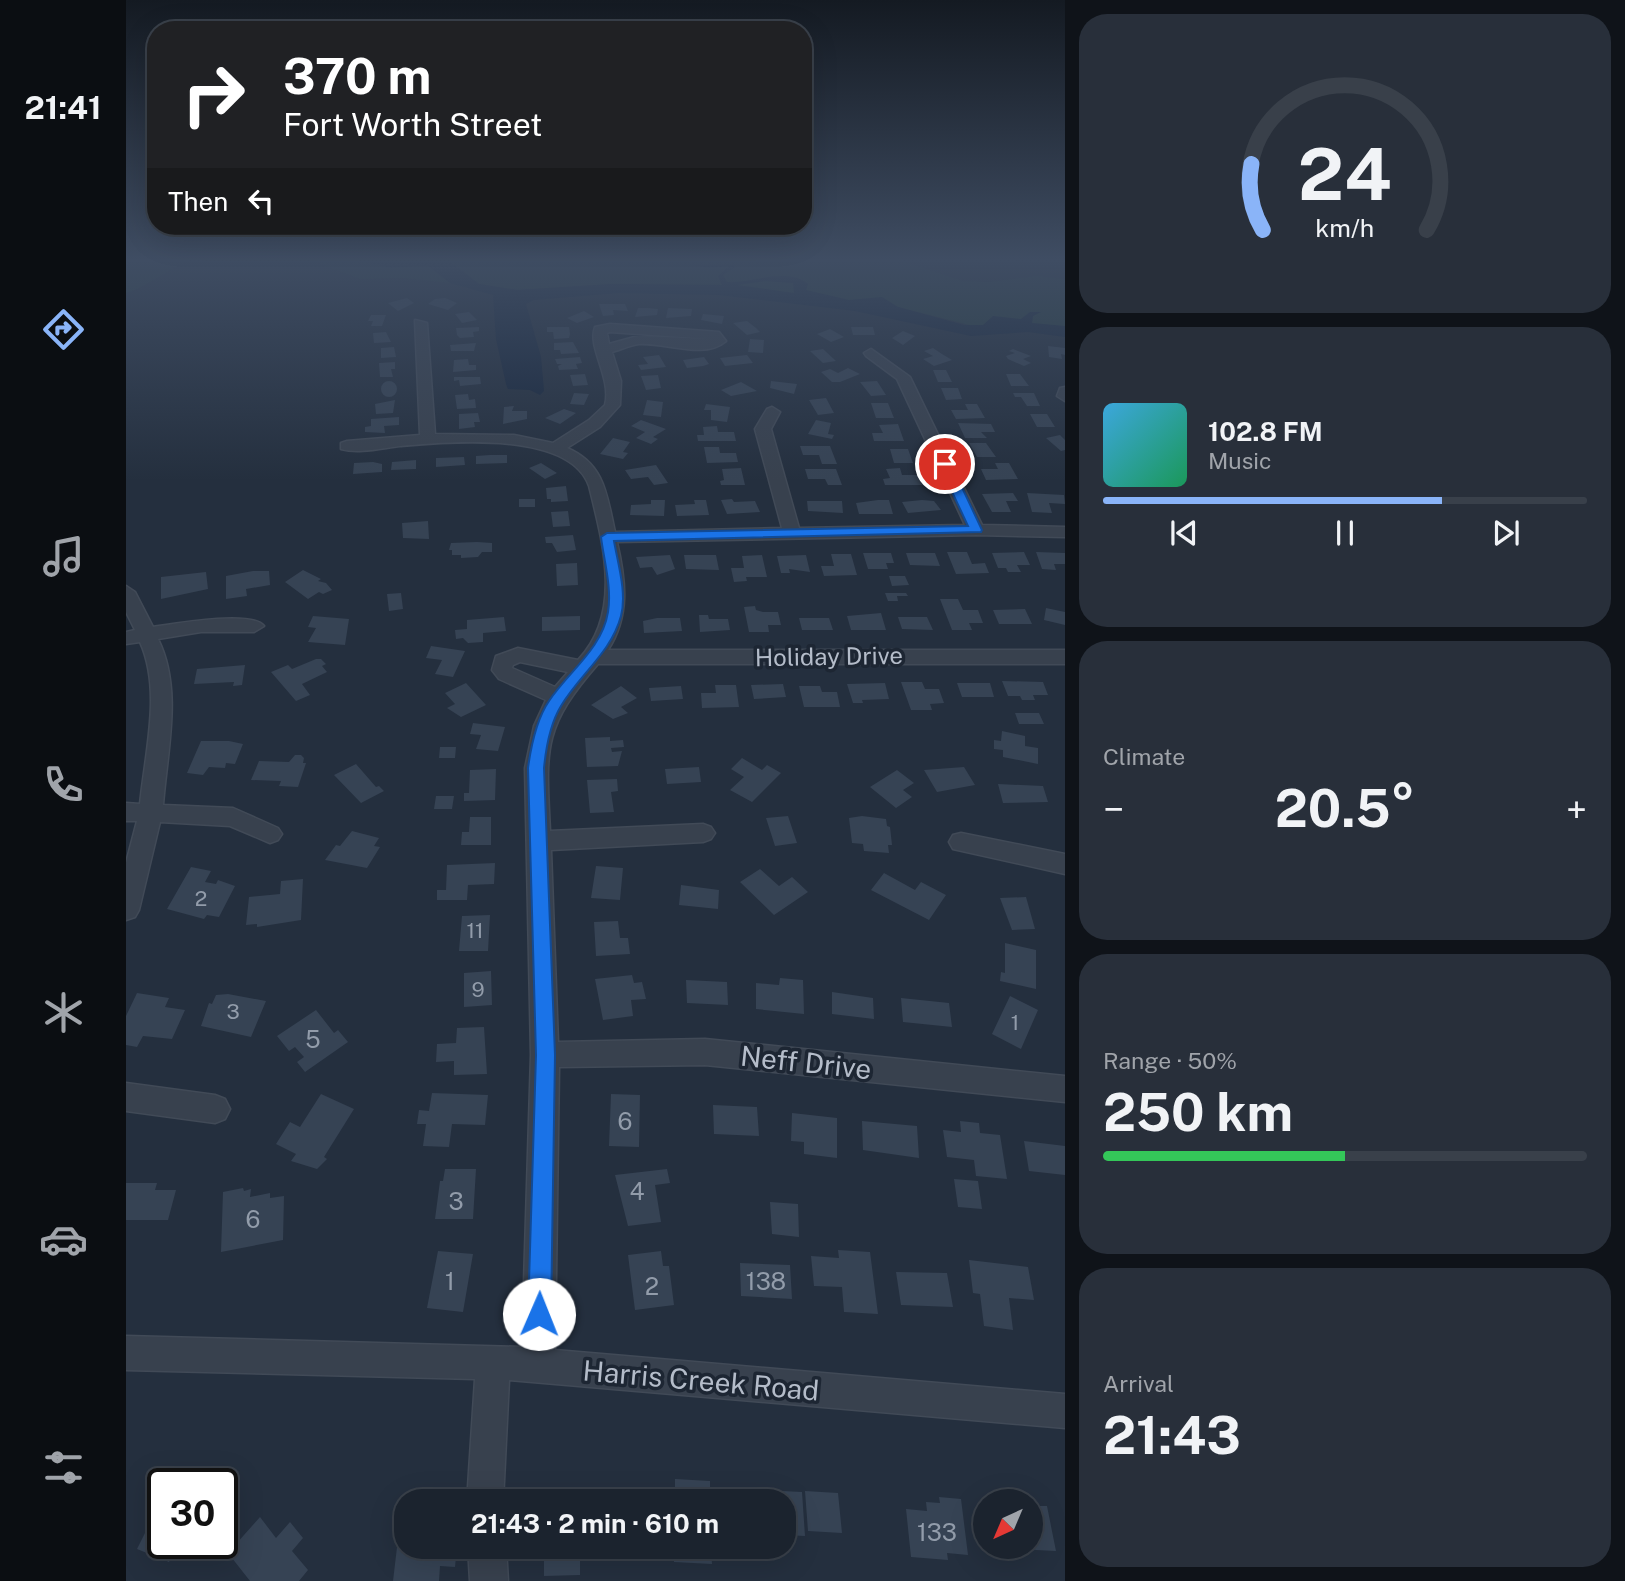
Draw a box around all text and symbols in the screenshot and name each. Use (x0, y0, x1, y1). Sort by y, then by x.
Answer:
text: 370 m (283, 47, 432, 105)
icon: right (168, 49, 259, 140)
text: 21:41 (24, 89, 102, 126)
text: Fort Worth Street (283, 106, 543, 143)
text: 24 (1298, 131, 1392, 216)
icon: left (242, 182, 280, 220)
text: Then (168, 186, 228, 217)
text: km/h (1316, 213, 1374, 243)
icon: directions (39, 305, 88, 354)
text: 102.8 FM (1208, 416, 1323, 447)
pin (915, 434, 975, 494)
icon: arrive (926, 445, 964, 483)
text: Music (1208, 447, 1272, 474)
icon: previous (1165, 514, 1203, 552)
icon: pause (1326, 514, 1364, 552)
icon: next (1487, 514, 1525, 552)
icon: music (39, 532, 88, 581)
street label: Holiday Drive (755, 641, 903, 671)
text: Climate (1103, 743, 1185, 770)
icon: phone (39, 760, 88, 809)
text: 20.5° (1275, 778, 1415, 839)
text: − (1103, 787, 1124, 832)
text: + (1566, 787, 1587, 832)
house number: 2 (195, 886, 207, 911)
house number: 11 (466, 918, 484, 943)
house number: 9 (471, 977, 485, 1002)
icon: climate (39, 988, 88, 1037)
house number: 3 (226, 999, 240, 1024)
house number: 1 (1011, 1010, 1019, 1035)
house number: 5 (305, 1025, 321, 1053)
street label: Neff Drive (739, 1039, 873, 1085)
text: Range · 50% (1103, 1047, 1237, 1074)
text: 250 km (1103, 1082, 1293, 1143)
house number: 6 (618, 1107, 632, 1135)
house number: 4 (629, 1177, 645, 1205)
house number: 3 (448, 1187, 464, 1215)
house number: 6 (246, 1205, 260, 1233)
icon: car (39, 1215, 88, 1264)
house number: 1 (445, 1267, 455, 1295)
house number: 138 (746, 1267, 786, 1295)
house number: 2 (645, 1272, 659, 1300)
position arrow (502, 1277, 576, 1351)
street label: Harris Creek Road (581, 1353, 821, 1407)
text: Arrival (1103, 1370, 1174, 1397)
text: 21:43 (1103, 1405, 1241, 1466)
icon: filters (39, 1443, 88, 1492)
speed limit sign: 30 (147, 1468, 238, 1559)
north arrow (973, 1489, 1043, 1559)
map controls (973, 1489, 1043, 1559)
text: 21:43 · 2 min · 610 m (471, 1508, 719, 1539)
house number: 133 (917, 1518, 957, 1546)

